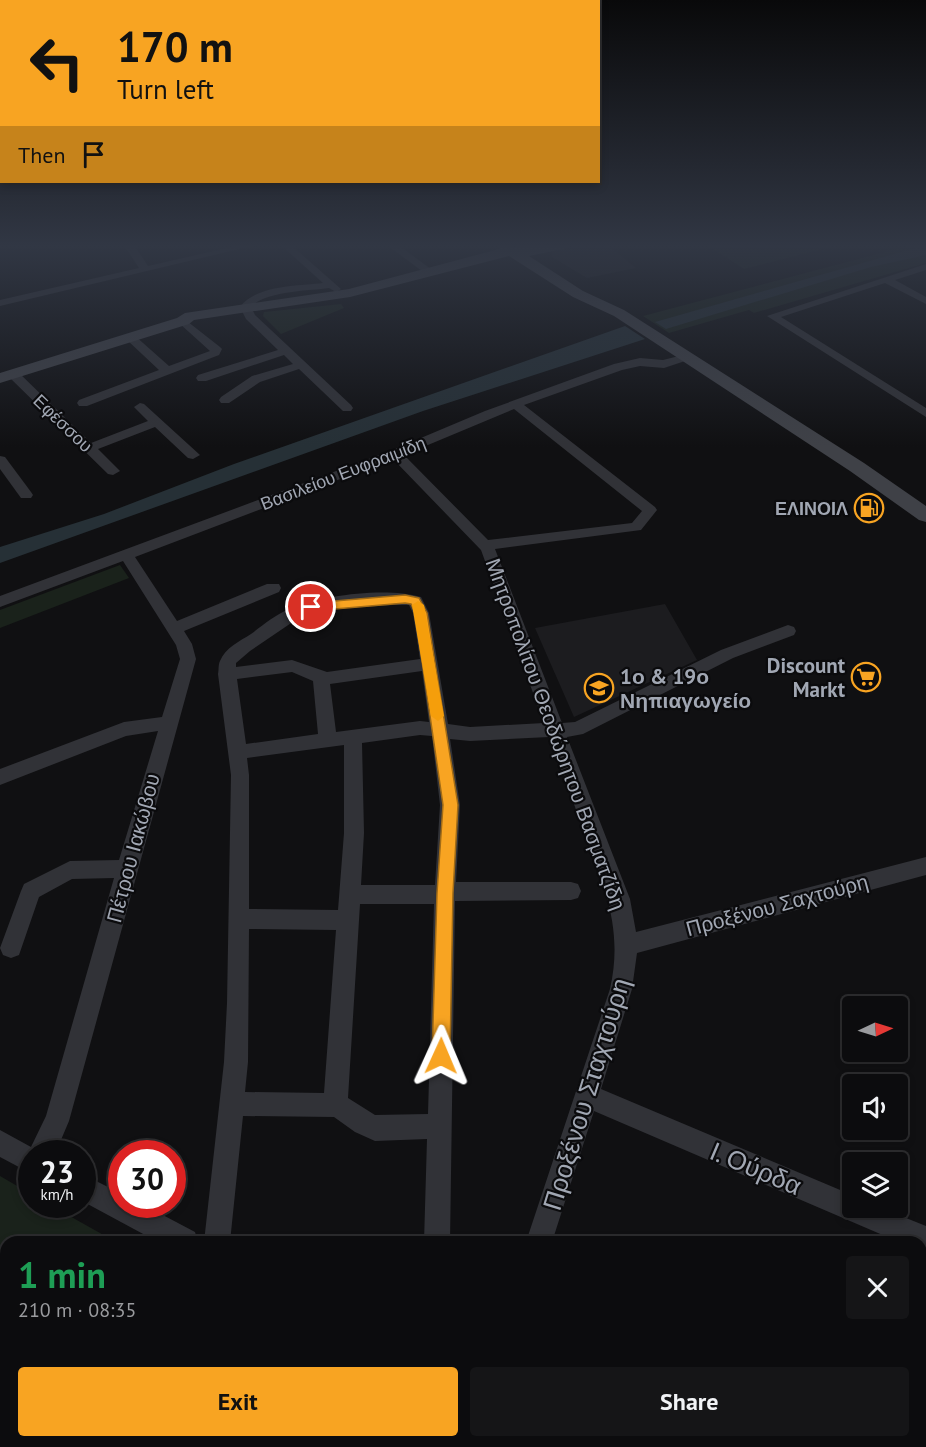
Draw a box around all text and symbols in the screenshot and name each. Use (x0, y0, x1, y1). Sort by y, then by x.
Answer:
text: 170 m (117, 19, 233, 74)
icon: left (18, 24, 96, 102)
text: Turn left (117, 72, 214, 106)
icon: arrive (77, 138, 110, 171)
text: Then (18, 141, 65, 169)
street label: Εφέσσου (28, 389, 98, 457)
street label: Βασιλείου Ευφραιμίδη (257, 431, 429, 515)
fuel station icon: ΕΛΙΝΟΙΛ (853, 492, 885, 524)
place label: ΕΛΙΝΟΙΛ (775, 497, 848, 520)
street label: Μητροπολίτου Θεοδώρητου Βασματζίδη (480, 554, 632, 914)
pin (285, 581, 336, 632)
icon: arrive (294, 590, 327, 623)
place label: Discount Markt (767, 652, 846, 703)
supermarket icon: Discount Markt (850, 661, 882, 693)
place label: 1ο & 19ο Νηπιαγωγείο (620, 663, 751, 714)
school or university icon: 1ο & 19ο Νηπιαγωγείο (583, 672, 615, 704)
street label: Πέτρου Ιακώβου (100, 770, 166, 926)
street label: Προξένου Σαχτούρη (683, 868, 871, 942)
street label: Προξένου Σταχτούρη (535, 974, 637, 1214)
north arrow (842, 996, 908, 1062)
map controls (842, 996, 908, 1218)
position arrow (409, 1024, 473, 1088)
button: sound (842, 1074, 908, 1140)
street label: Ι. Ούρδα (705, 1134, 807, 1202)
speed limit sign: 30 (108, 1140, 186, 1218)
text: 23 (40, 1152, 74, 1191)
button: layers (842, 1152, 908, 1218)
text: km/h (41, 1185, 73, 1204)
text: 1 min (18, 1251, 106, 1298)
button: close (846, 1256, 909, 1319)
text: 210 m · 08:35 (18, 1297, 136, 1323)
button: Exit (18, 1367, 458, 1436)
button: Share (470, 1367, 909, 1436)

